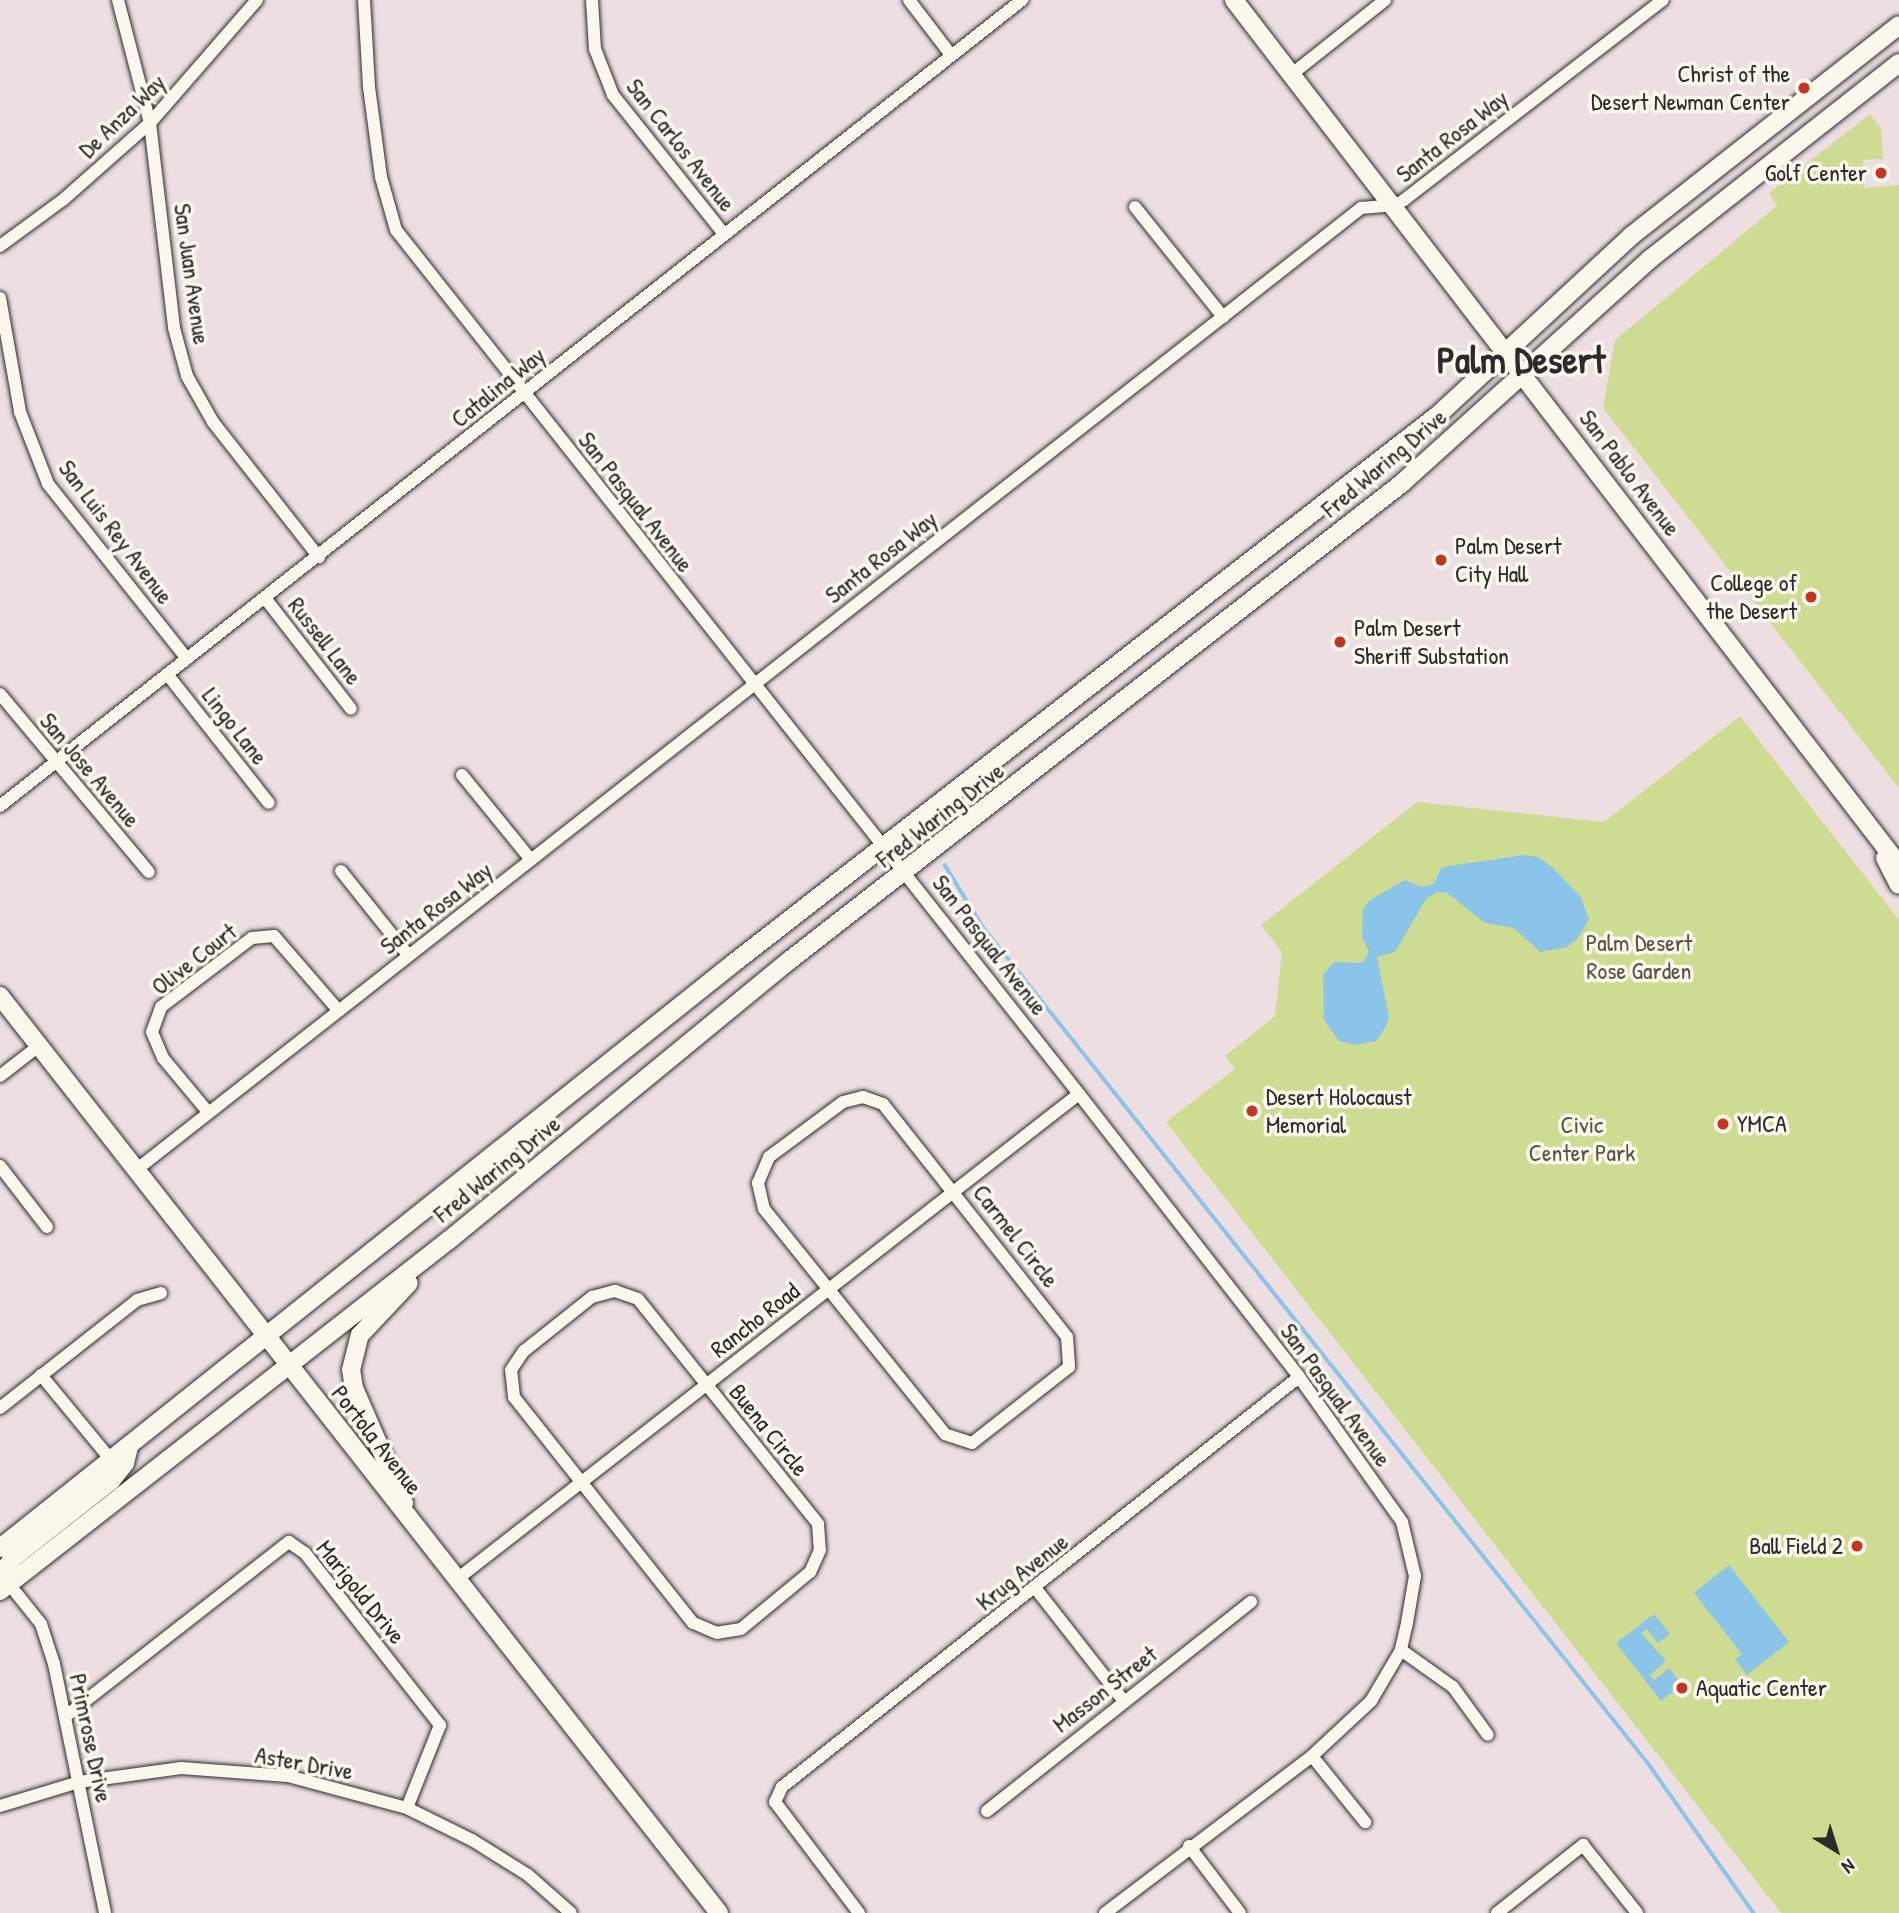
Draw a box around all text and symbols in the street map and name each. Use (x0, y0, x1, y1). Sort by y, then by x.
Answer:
place label: Christ of the Desert Newman Center (1591, 60, 1790, 116)
street label: De Anza Way (73, 68, 171, 164)
street label: San Carlos Avenue (620, 73, 742, 217)
marker: Christ of the Desert Newman Center (1796, 80, 1812, 96)
street label: Santa Rosa Way (1391, 84, 1513, 188)
place label: Golf Center (1765, 159, 1867, 187)
marker: Golf Center (1873, 165, 1889, 181)
street label: San Juan Avenue (168, 202, 216, 346)
district label: Palm Desert (1437, 337, 1605, 383)
street label: Catalina Way (445, 341, 551, 433)
street label: Fred Waring Drive (1316, 403, 1452, 523)
street label: San Pablo Avenue (1573, 404, 1687, 542)
street label: San Pasqual Avenue (572, 426, 700, 578)
street label: San Luis Rey Avenue (53, 454, 179, 610)
street label: Santa Rosa Way (820, 505, 942, 609)
place label: Palm Desert City Hall (1455, 532, 1561, 588)
marker: Palm Desert City Hall (1433, 552, 1449, 568)
place label: College of the Desert (1706, 569, 1797, 625)
marker: College of the Desert (1803, 589, 1819, 605)
street label: Russell Lane (282, 592, 368, 690)
place label: Palm Desert Sheriff Substation (1354, 614, 1509, 670)
marker: Palm Desert Sheriff Substation (1332, 634, 1348, 650)
street label: Lingo Lane (196, 682, 274, 770)
street label: San Jose Avenue (34, 707, 146, 833)
street label: Fred Waring Drive (871, 756, 1009, 874)
street label: Santa Rosa Way (375, 856, 497, 960)
street label: San Pasqual Avenue (926, 869, 1054, 1021)
street label: Olive Court (146, 917, 242, 1001)
park label: Palm Desert Rose Garden (1586, 929, 1692, 985)
place label: Desert Holocaust Memorial (1266, 1083, 1412, 1139)
marker: Desert Holocaust Memorial (1244, 1103, 1260, 1119)
street label: Fred Waring Drive (428, 1109, 566, 1229)
place label: YMCA (1737, 1110, 1787, 1138)
park label: Civic Center Park (1529, 1111, 1635, 1167)
marker: YMCA (1715, 1116, 1731, 1132)
street label: Carmel Circle (967, 1179, 1065, 1293)
street label: Rancho Road (705, 1276, 805, 1364)
street label: San Pasqual Avenue (1274, 1318, 1398, 1472)
street label: Buena Circle (723, 1378, 815, 1482)
street label: Portola Avenue (325, 1380, 429, 1500)
street label: Krug Avenue (970, 1527, 1074, 1617)
place label: Ball Field 2 (1749, 1532, 1843, 1560)
street label: Marigold Drive (310, 1534, 412, 1650)
marker: Ball Field 2 (1849, 1538, 1865, 1554)
street label: Masson Street (1047, 1639, 1163, 1739)
street label: Primrose Drive (63, 1671, 119, 1805)
place label: Aquatic Center (1696, 1674, 1827, 1702)
marker: Aquatic Center (1674, 1680, 1690, 1696)
street label: Aster Drive (253, 1740, 355, 1786)
north arrow (1801, 1815, 1871, 1885)
text: N (1837, 1853, 1861, 1880)

